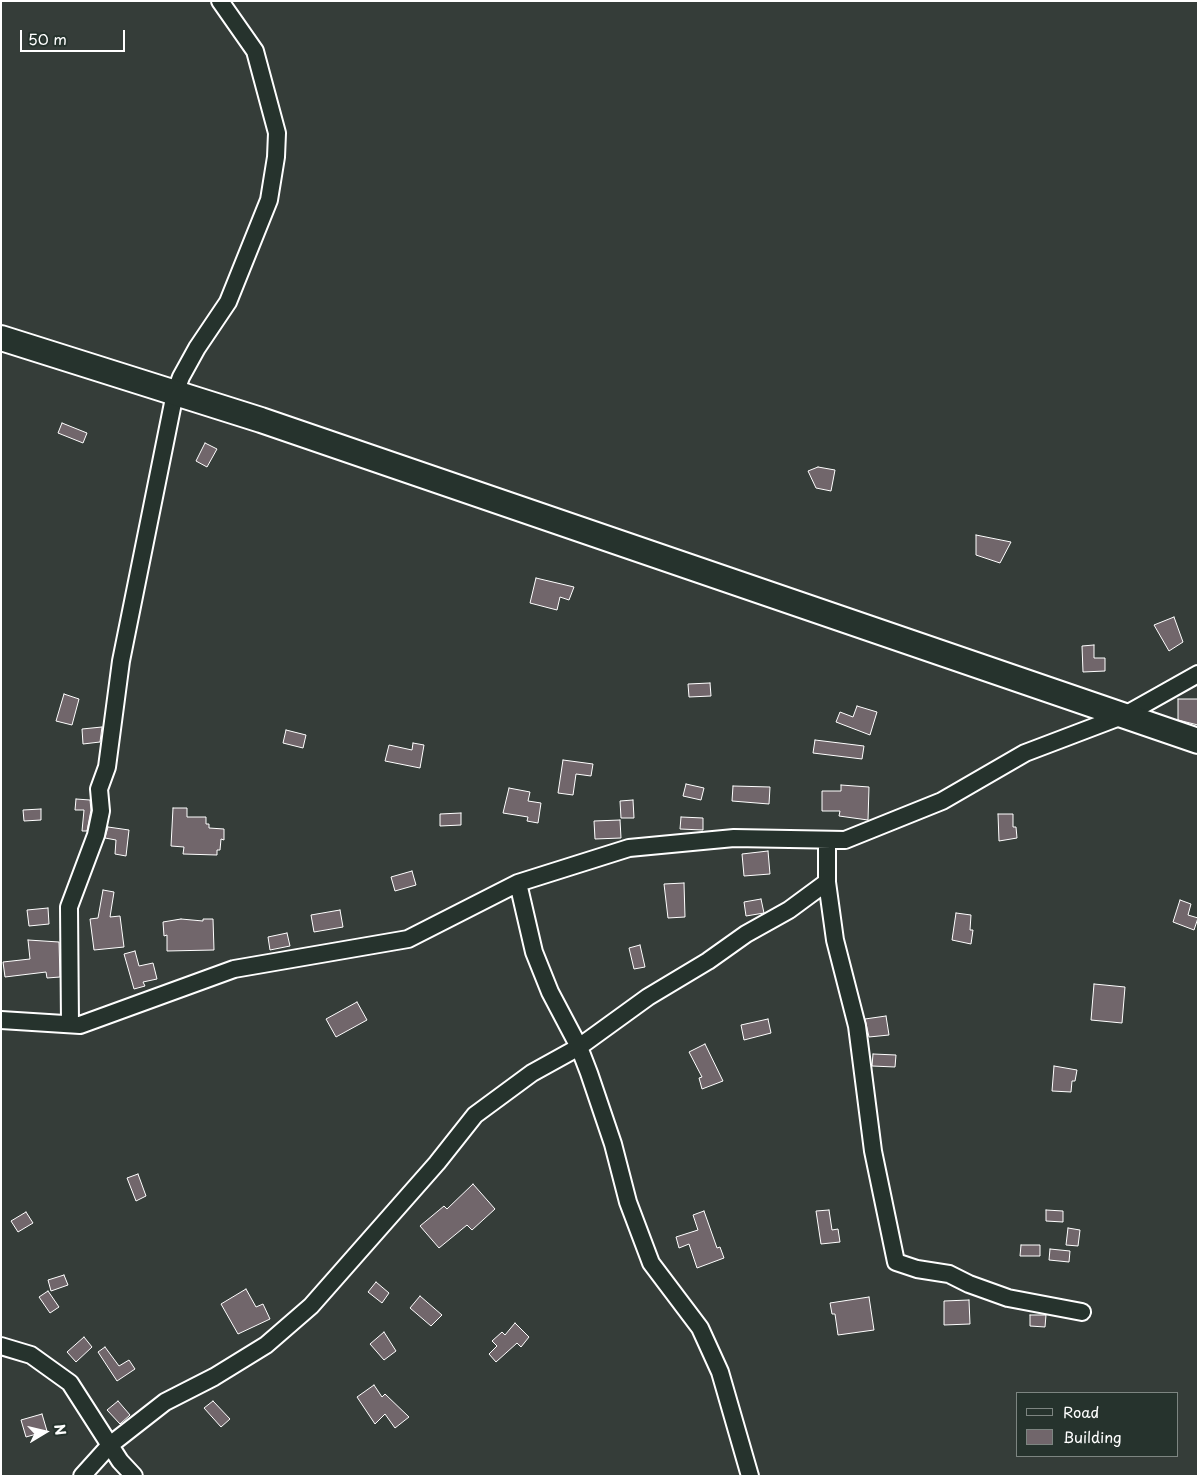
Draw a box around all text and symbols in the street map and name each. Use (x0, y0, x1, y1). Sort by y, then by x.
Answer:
scale bar (22, 20, 128, 52)
text: 50 m (28, 27, 67, 50)
legend (1016, 1392, 1179, 1457)
text: Road (1063, 1400, 1099, 1423)
north arrow (20, 1407, 70, 1457)
text: N (49, 1422, 72, 1437)
text: Building (1063, 1425, 1122, 1448)

